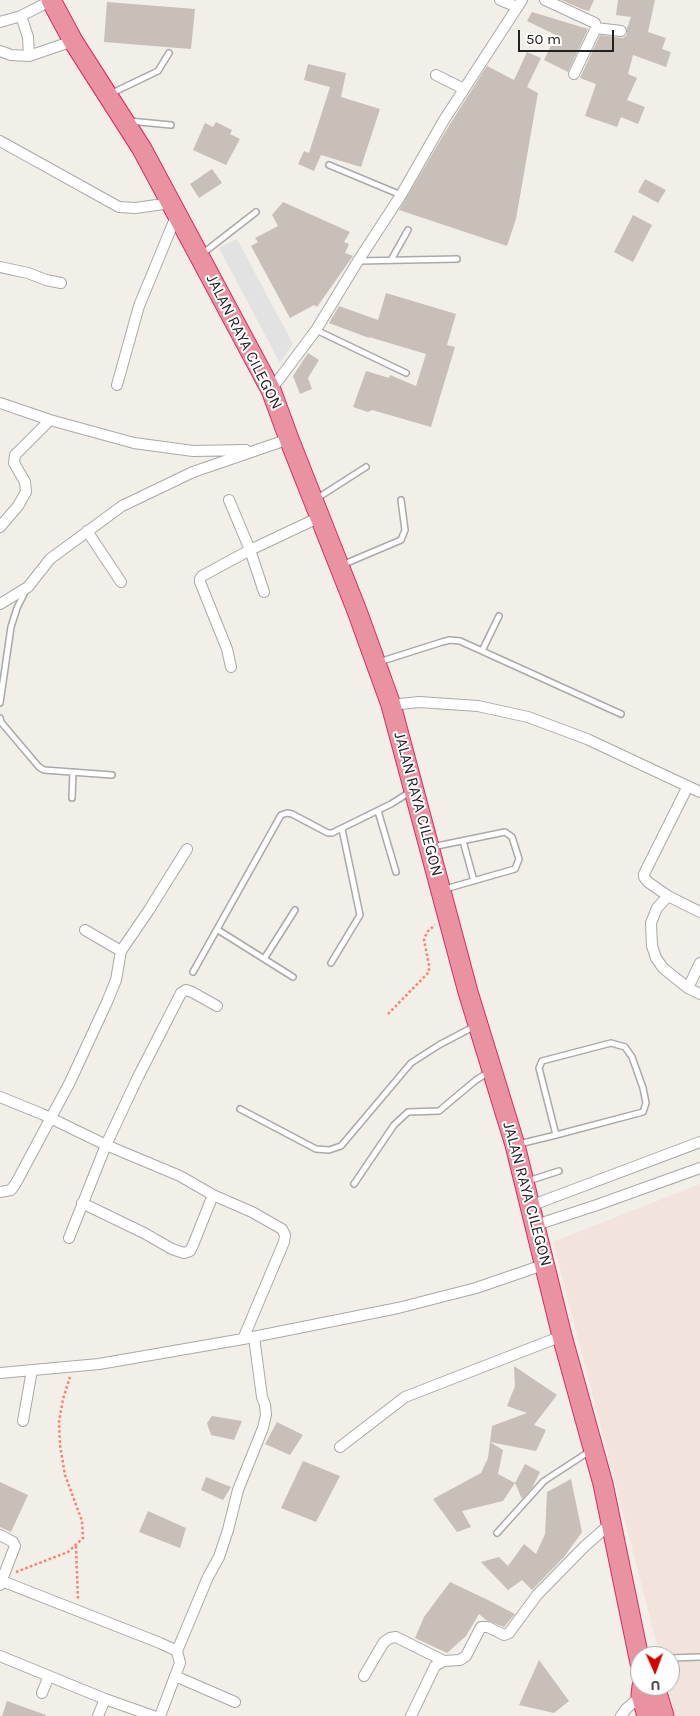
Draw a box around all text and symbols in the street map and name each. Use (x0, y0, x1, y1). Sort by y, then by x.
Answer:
scale bar (520, 20, 616, 52)
text: 50 m (526, 30, 561, 48)
street label: JALAN RAYA CILEGON (202, 271, 286, 413)
street label: JALAN RAYA CILEGON (389, 730, 447, 878)
street label: JALAN RAYA CILEGON (498, 1120, 556, 1268)
north arrow (630, 1646, 680, 1696)
text: U (650, 1677, 661, 1694)

